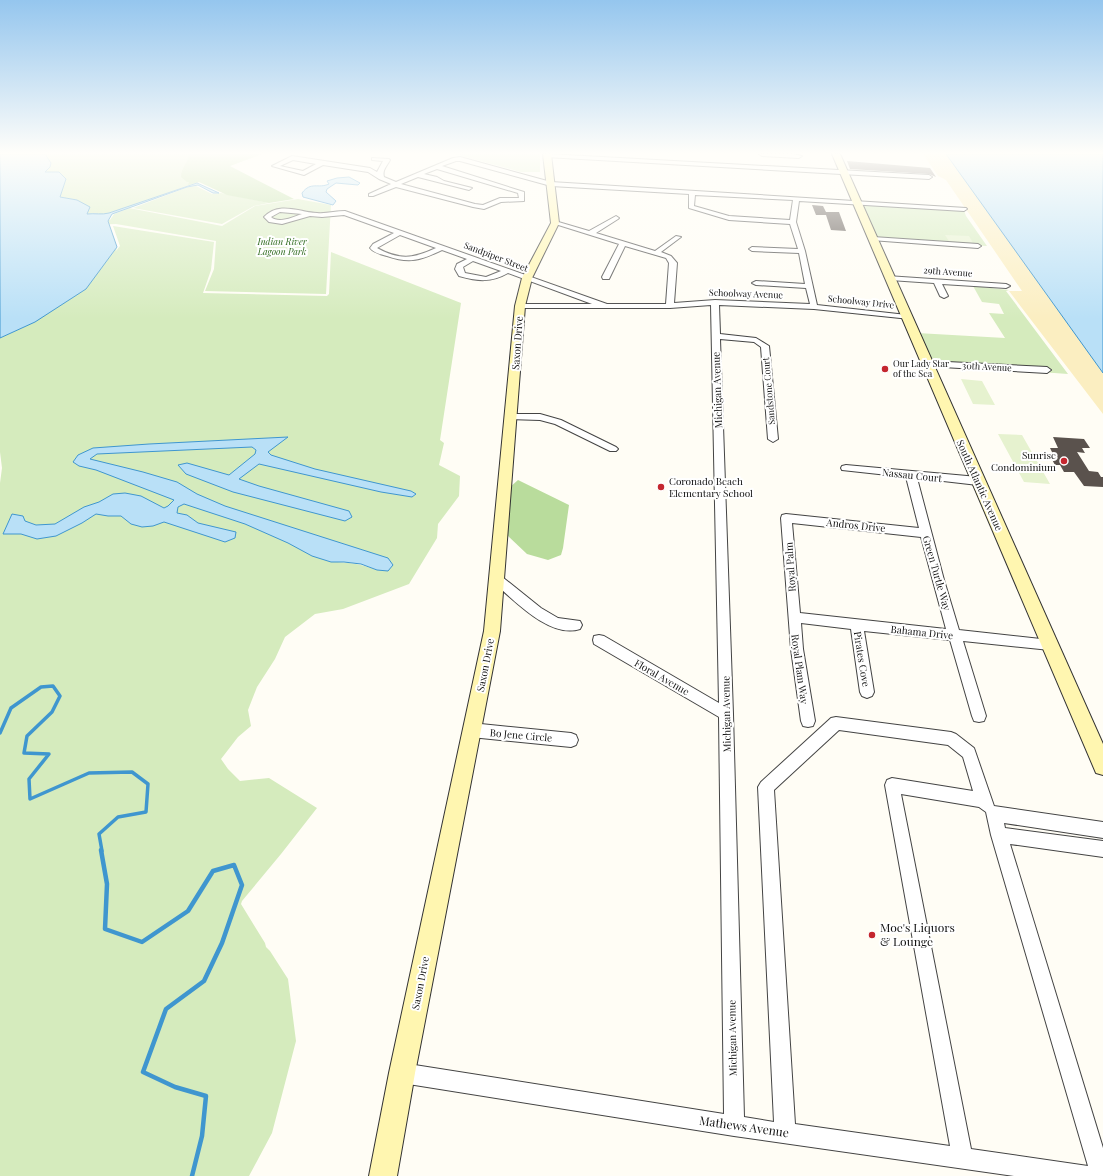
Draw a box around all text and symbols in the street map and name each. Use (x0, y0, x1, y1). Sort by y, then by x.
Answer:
park label: Indian River Lagoon Park (256, 235, 308, 257)
street label: Sandpiper Street (463, 238, 531, 274)
street label: 29th Avenue (923, 263, 973, 279)
street label: Schoolway Avenue (709, 286, 784, 300)
street label: Schoolway Drive (827, 292, 895, 311)
street label: Saxon Drive (508, 316, 526, 370)
street label: Michigan Avenue (709, 351, 725, 429)
street label: Sandstone Court (759, 356, 777, 425)
place label: Our Lady Star of the Sea (893, 357, 949, 379)
street label: 30th Avenue (962, 359, 1013, 373)
marker: Our Lady Star of the Sea (880, 364, 890, 374)
street label: South Atlantic Avenue (954, 437, 1006, 533)
place label: Sunrise Condominium (991, 448, 1056, 474)
marker: Sunrise Condominium (1059, 456, 1069, 466)
street label: Nassau Court (881, 465, 943, 485)
place label: Coronado Beach Elementary School (669, 474, 753, 500)
marker: Coronado Beach Elementary School (656, 482, 666, 492)
street label: Andros Drive (825, 515, 886, 535)
street label: Green Turtle Way (920, 534, 954, 612)
street label: Royal Palm (781, 542, 799, 592)
street label: Bahama Drive (890, 622, 954, 642)
street label: Pirates Cove (851, 630, 873, 688)
street label: Royal Plam Way (788, 633, 812, 705)
street label: Saxon Drive (473, 637, 497, 693)
street label: Floral Avenue (632, 656, 692, 698)
street label: Michigan Avenue (718, 676, 734, 752)
street label: Bo Jene Circle (489, 725, 553, 745)
place label: Moe's Liquors & Lounge (880, 919, 955, 949)
marker: Moe's Liquors & Lounge (867, 930, 877, 940)
street label: Saxon Drive (408, 955, 432, 1011)
street label: Michigan Avenue (724, 1000, 740, 1076)
street label: Mathews Avenue (698, 1112, 790, 1140)

